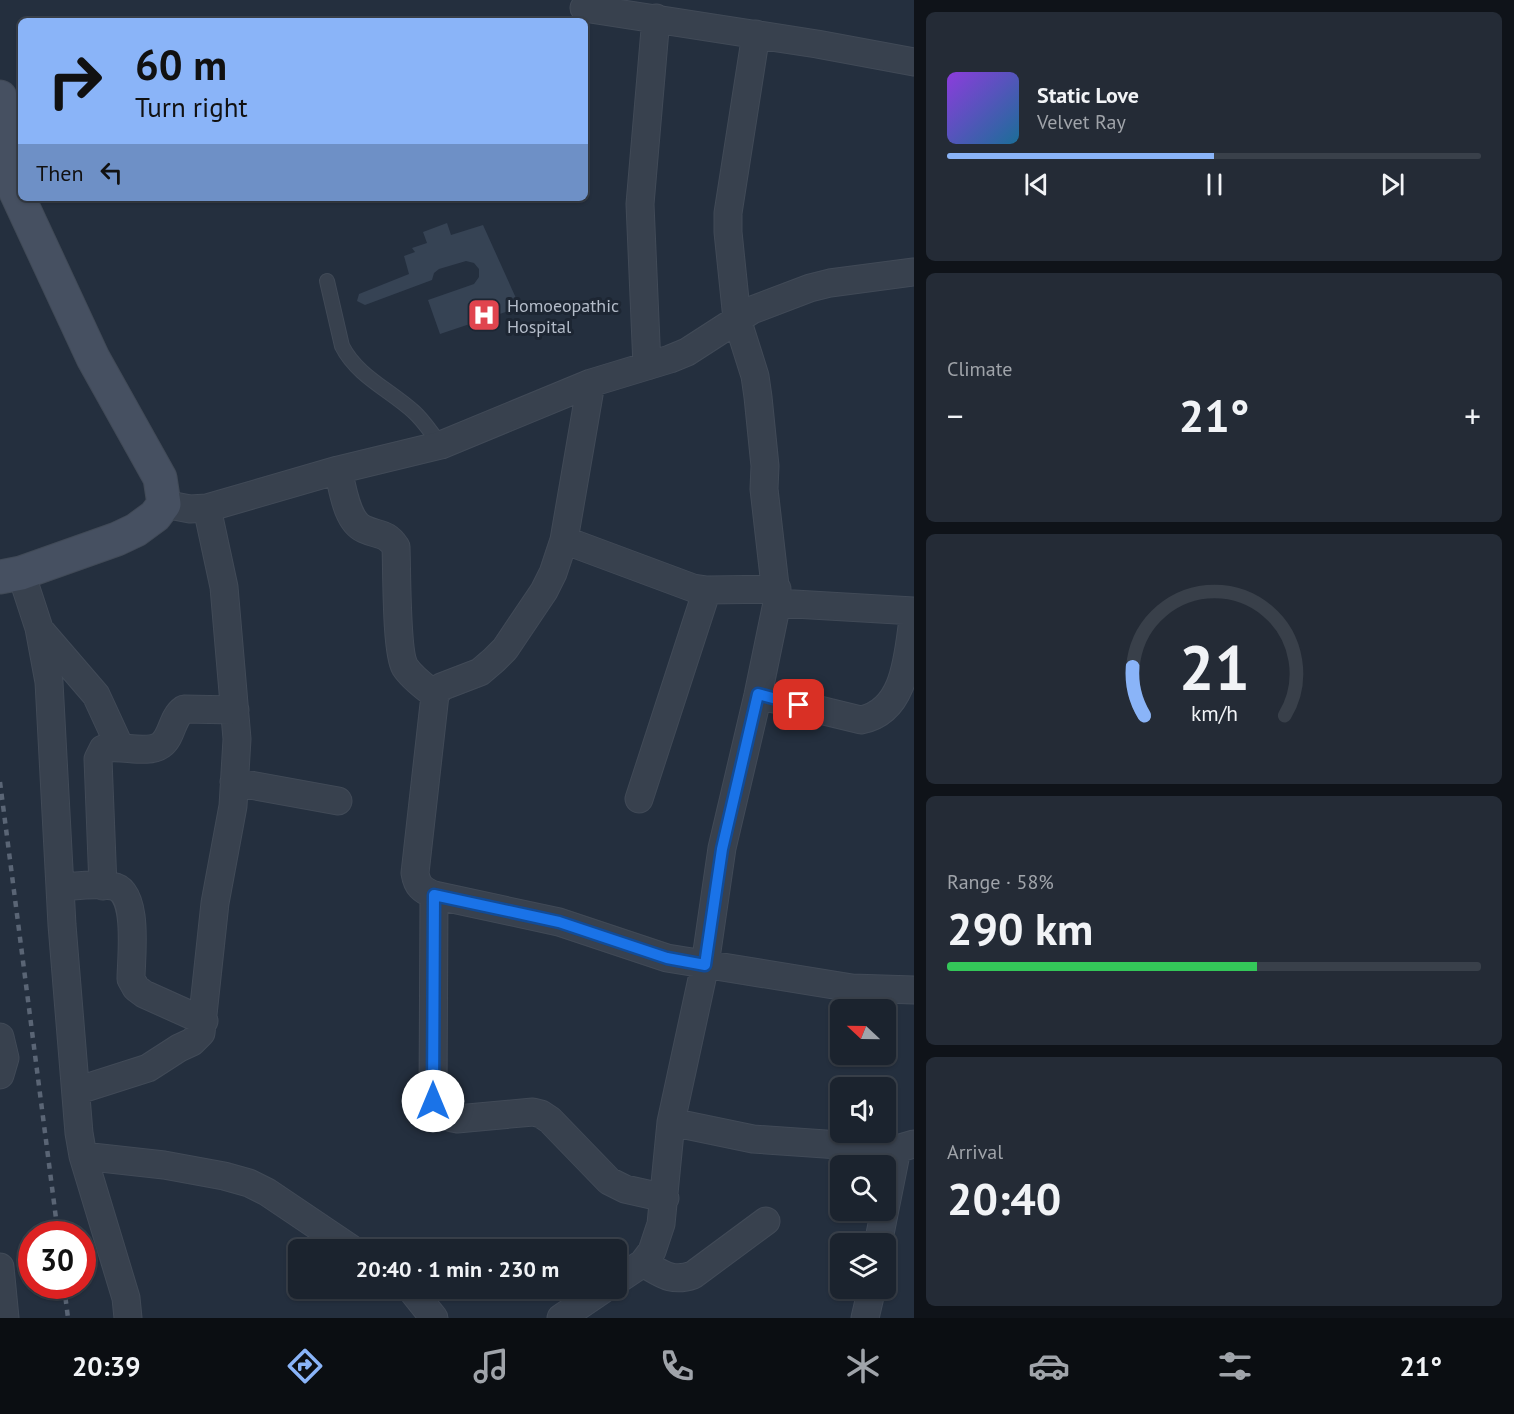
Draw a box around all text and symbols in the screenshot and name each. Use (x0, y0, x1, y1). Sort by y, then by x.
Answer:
text: 60 m (135, 37, 227, 92)
icon: right (36, 42, 114, 120)
text: Static Love (1037, 81, 1139, 109)
text: Turn right (135, 90, 248, 124)
text: Velvet Ray (1037, 109, 1126, 135)
icon: left (95, 156, 128, 189)
text: Then (36, 159, 83, 187)
icon: previous (1020, 168, 1053, 201)
icon: pause (1198, 168, 1231, 201)
icon: next (1376, 168, 1409, 201)
place label: Homoeopathic Hospital (507, 294, 619, 338)
hospital icon: Homoeopathic Hospital (466, 297, 502, 333)
text: Climate (947, 356, 1013, 382)
text: 21° (1179, 386, 1249, 444)
text: − (947, 394, 964, 437)
text: + (1464, 394, 1481, 437)
text: 21 (1179, 626, 1249, 707)
pin (773, 679, 824, 730)
icon: arrive (782, 688, 815, 721)
text: km/h (1190, 699, 1237, 727)
text: Range · 58% (947, 869, 1054, 895)
text: 290 km (947, 899, 1093, 957)
north arrow (830, 999, 896, 1065)
map controls (830, 999, 896, 1299)
position arrow (401, 1069, 465, 1133)
button: sound (830, 1077, 896, 1143)
text: Arrival (947, 1139, 1003, 1165)
button: search (830, 1155, 896, 1221)
text: 20:40 (947, 1169, 1061, 1227)
speed limit sign: 30 (18, 1221, 96, 1299)
button: layers (830, 1233, 896, 1299)
text: 20:40 · 1 min · 230 m (356, 1255, 559, 1283)
icon: directions (284, 1345, 326, 1387)
icon: music (470, 1345, 512, 1387)
icon: phone (656, 1345, 698, 1387)
icon: climate (842, 1345, 884, 1387)
icon: car (1028, 1345, 1070, 1387)
icon: filters (1214, 1345, 1256, 1387)
text: 20:39 (72, 1349, 140, 1383)
text: 21° (1400, 1349, 1442, 1383)

